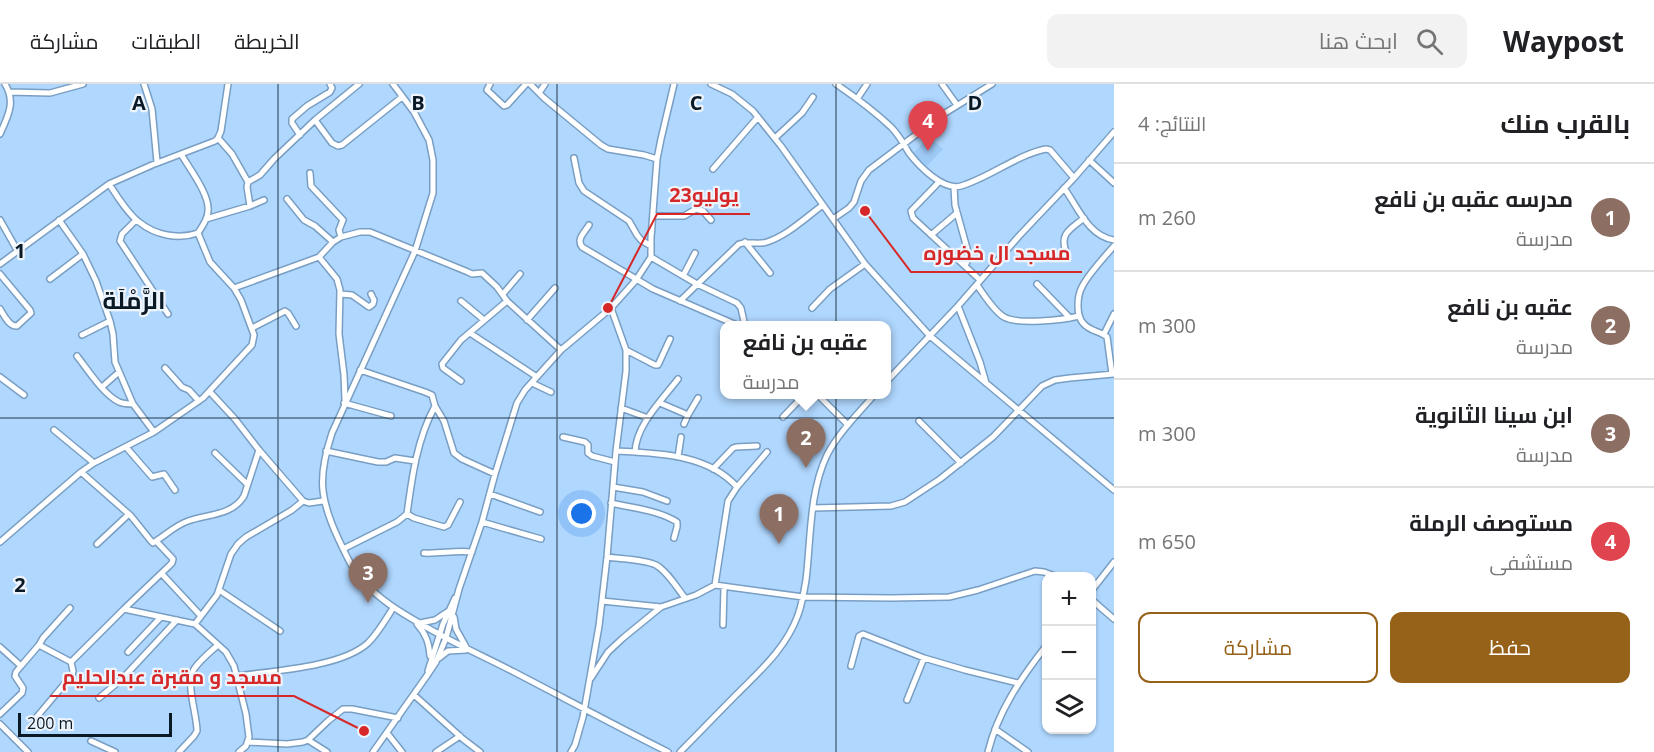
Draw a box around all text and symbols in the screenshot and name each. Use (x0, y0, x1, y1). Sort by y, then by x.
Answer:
search box (1047, 14, 1467, 68)
text: Waypost (1503, 22, 1624, 60)
text: ابحث هنا (1319, 25, 1398, 55)
icon: search (1413, 25, 1446, 58)
text: مشاركة (30, 27, 99, 55)
text: الطبقات (132, 27, 201, 55)
text: الخريطة (234, 27, 300, 55)
text: A (132, 89, 146, 116)
text: B (411, 89, 425, 116)
text: C (690, 89, 703, 116)
text: D (968, 89, 982, 116)
pin: 4 (908, 101, 948, 151)
text: بالقرب منك (1501, 105, 1630, 141)
text: النتائج: 4 (1138, 110, 1206, 137)
callout: 23يوليو (657, 176, 750, 214)
text: 23يوليو (669, 181, 739, 208)
text: مدرسه عقبه بن نافع (1374, 183, 1573, 213)
text: 260 m (1138, 204, 1196, 231)
text: 1 (1605, 204, 1616, 231)
text: مدرسة (1516, 225, 1573, 252)
callout: مسجد ال خضوره (911, 234, 1082, 272)
text: 1 (14, 237, 26, 264)
text: مسجد ال خضوره (924, 239, 1070, 266)
district label: الرَّمْلَة (103, 283, 165, 316)
text: عقبه بن نافع (1447, 291, 1573, 321)
text: 300 m (1138, 312, 1196, 339)
text: 2 (1605, 312, 1616, 339)
popup (720, 321, 891, 399)
text: عقبه بن نافع (743, 326, 868, 356)
text: مدرسة (1516, 333, 1573, 360)
text: مدرسة (743, 368, 800, 395)
text: ابن سينا الثانوية (1415, 399, 1573, 429)
pin: 2 (786, 418, 826, 468)
text: 300 m (1138, 420, 1196, 447)
text: 3 (1605, 420, 1616, 447)
text: مدرسة (1516, 441, 1573, 468)
pin: 1 (760, 494, 798, 544)
your location (567, 499, 596, 528)
text: مستوصف الرملة (1409, 507, 1573, 537)
text: 650 m (1138, 528, 1196, 555)
text: 4 (1605, 528, 1616, 555)
text: مستشفى (1489, 549, 1573, 576)
pin: 3 (348, 554, 388, 603)
text: 2 (14, 571, 26, 598)
map controls (1042, 572, 1096, 734)
button: + (1042, 572, 1096, 626)
button: مشاركة (1138, 612, 1378, 683)
button: حفظ (1390, 612, 1630, 683)
button: − (1042, 626, 1096, 680)
callout: مسجد و مقبرة عبدالحليم (50, 658, 294, 696)
text: مسجد و مقبرة عبدالحليم (62, 663, 282, 691)
button: layers (1042, 680, 1096, 734)
scale bar (18, 710, 172, 738)
text: 200 m (27, 712, 73, 734)

